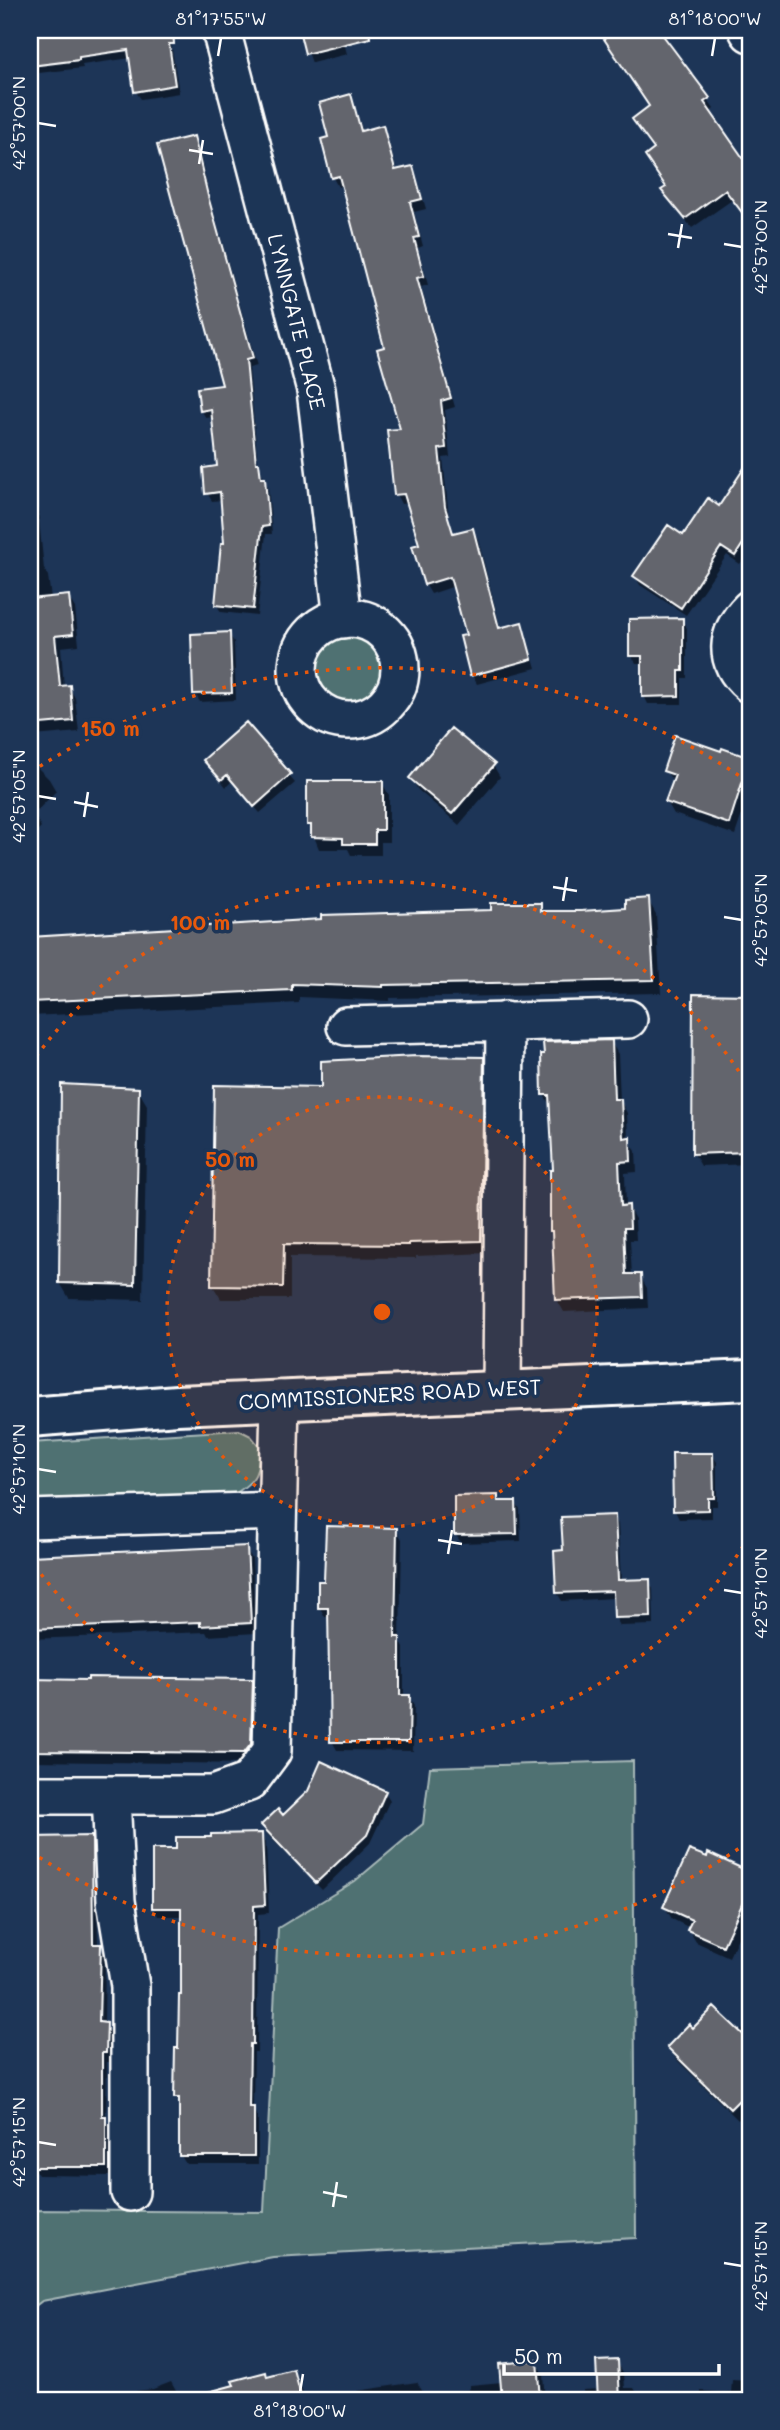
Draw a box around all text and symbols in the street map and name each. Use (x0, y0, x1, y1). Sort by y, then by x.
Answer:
text: 81°17'55"W (175, 6, 267, 30)
text: 81°18'00"W (668, 6, 762, 30)
text: 42°57'00"N (6, 76, 30, 170)
text: 42°57'00"N (748, 200, 772, 294)
street label: LYNNGATE PLACE (263, 231, 332, 412)
text: 150 m (80, 714, 140, 741)
text: 42°57'05"N (6, 749, 30, 843)
text: 42°57'05"N (748, 873, 772, 967)
text: 100 m (170, 908, 230, 935)
text: 50 m (205, 1145, 255, 1172)
centre of rings (370, 1300, 394, 1324)
street label: COMMISSIONERS ROAD WEST (238, 1372, 542, 1415)
text: 42°57'10"N (6, 1424, 30, 1514)
text: 42°57'10"N (748, 1548, 772, 1638)
text: 42°57'15"N (6, 2097, 30, 2187)
text: 42°57'15"N (748, 2221, 772, 2311)
scale bar (504, 2332, 719, 2376)
text: 50 m (514, 2342, 563, 2369)
text: 81°18'00"W (253, 2398, 347, 2422)

